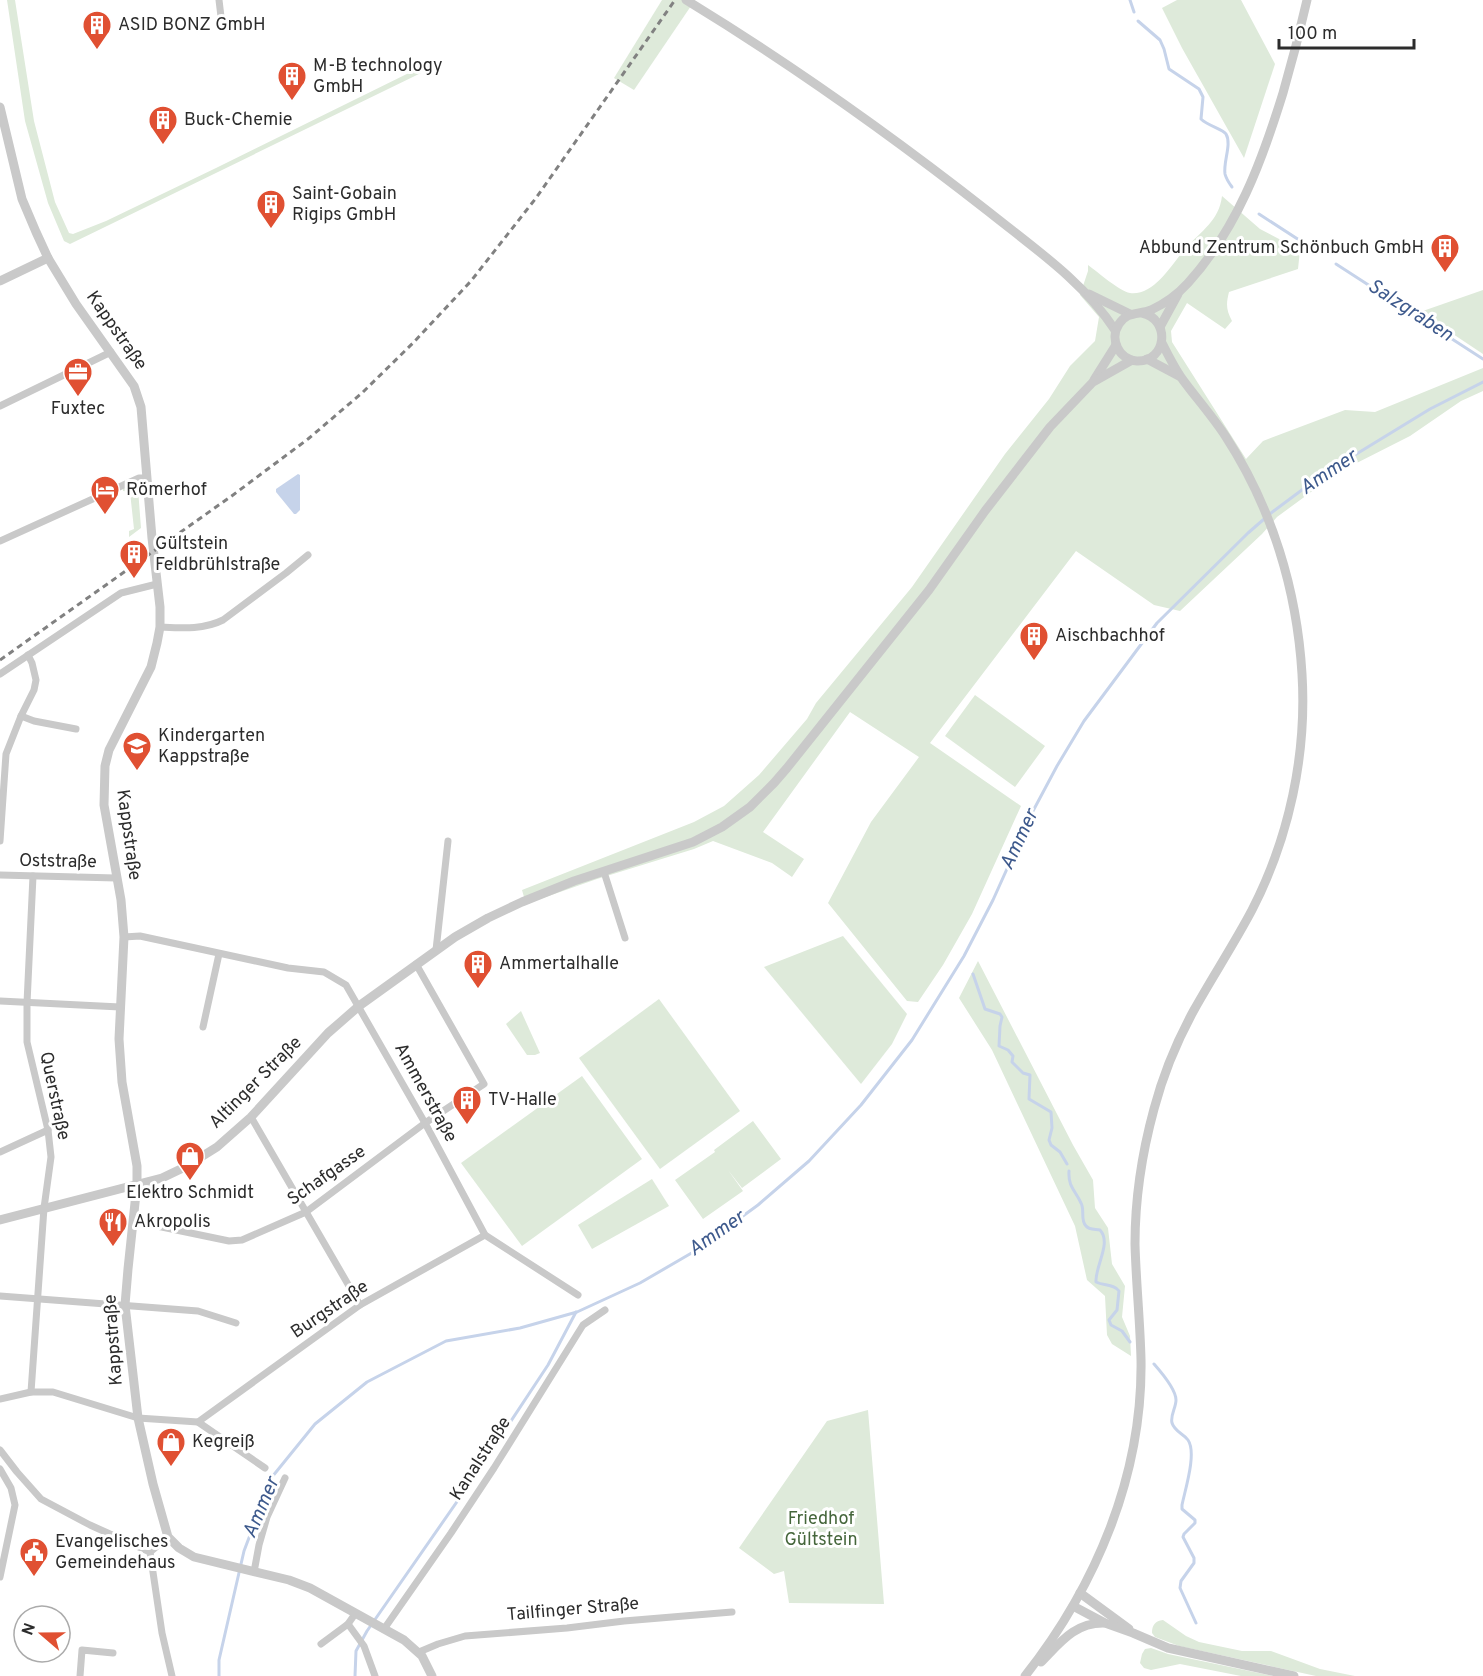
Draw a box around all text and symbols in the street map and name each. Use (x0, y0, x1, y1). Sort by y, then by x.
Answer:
building icon: ASID BONZ GmbH (81, 9, 113, 51)
scale bar (1279, 12, 1414, 50)
place label: ASID BONZ GmbH (118, 14, 265, 37)
text: 100 m (1288, 23, 1337, 46)
place label: M-B technology GmbH (313, 55, 443, 99)
building icon: M-B technology GmbH (276, 60, 308, 102)
building icon: Buck-Chemie (147, 104, 179, 146)
place label: Buck-Chemie (184, 109, 293, 132)
place label: Saint-Gobain Rigips GmbH (292, 183, 397, 227)
building icon: Saint-Gobain Rigips GmbH (255, 188, 287, 230)
building icon: Abbund Zentrum Schönbuch GmbH (1429, 232, 1461, 274)
place label: Abbund Zentrum Schönbuch GmbH (1139, 237, 1424, 260)
water label: Salzgraben (1362, 274, 1458, 348)
street label: Kappstraße (80, 287, 152, 375)
office icon: Fuxtec (62, 356, 94, 398)
place label: Fuxtec (51, 398, 105, 421)
water label: Ammer (1295, 444, 1364, 502)
hotel icon: Römerhof (89, 474, 121, 516)
place label: Römerhof (126, 479, 207, 502)
place label: Gültstein Feldbrühlstraße (155, 533, 280, 577)
building icon: Gültstein Feldbrühlstraße (118, 538, 150, 580)
building icon: Aischbachhof (1018, 620, 1050, 662)
place label: Aischbachhof (1055, 625, 1165, 648)
place label: Kindergarten Kappstraße (158, 725, 265, 769)
school or university icon: Kindergarten Kappstraße (121, 730, 153, 772)
street label: Kappstraße (110, 788, 146, 882)
water label: Ammer (995, 804, 1046, 874)
street label: Oststraße (19, 850, 97, 874)
building icon: Ammertalhalle (462, 948, 494, 990)
place label: Ammertalhalle (499, 953, 619, 976)
street label: Altinger Straße (205, 1032, 307, 1134)
street label: Ammerstraße (388, 1039, 462, 1147)
street label: Querstraße (33, 1050, 75, 1142)
building icon: TV-Halle (451, 1084, 483, 1126)
place label: TV-Halle (488, 1089, 557, 1112)
shop icon: Elektro Schmidt (174, 1140, 206, 1182)
street label: Schafgasse (283, 1141, 371, 1211)
place label: Elektro Schmidt (126, 1182, 254, 1205)
water label: Ammer (683, 1204, 752, 1263)
restaurant icon: Akropolis (97, 1206, 129, 1248)
place label: Akropolis (134, 1211, 211, 1234)
street label: Burgstraße (287, 1276, 373, 1344)
street label: Kappstraße (99, 1294, 129, 1386)
street label: Kanalstraße (445, 1413, 517, 1505)
shop icon: Kegreiß (155, 1426, 187, 1468)
place label: Kegreiß (192, 1431, 255, 1454)
water label: Ammer (238, 1472, 287, 1542)
park label: Friedhof Gültstein (784, 1508, 858, 1552)
place label: Evangelisches Gemeindehaus (55, 1531, 176, 1575)
public building icon: Evangelisches Gemeindehaus (18, 1536, 50, 1578)
street label: Tailfinger Straße (506, 1593, 640, 1627)
north arrow (12, 1604, 72, 1664)
text: N (18, 1621, 41, 1638)

